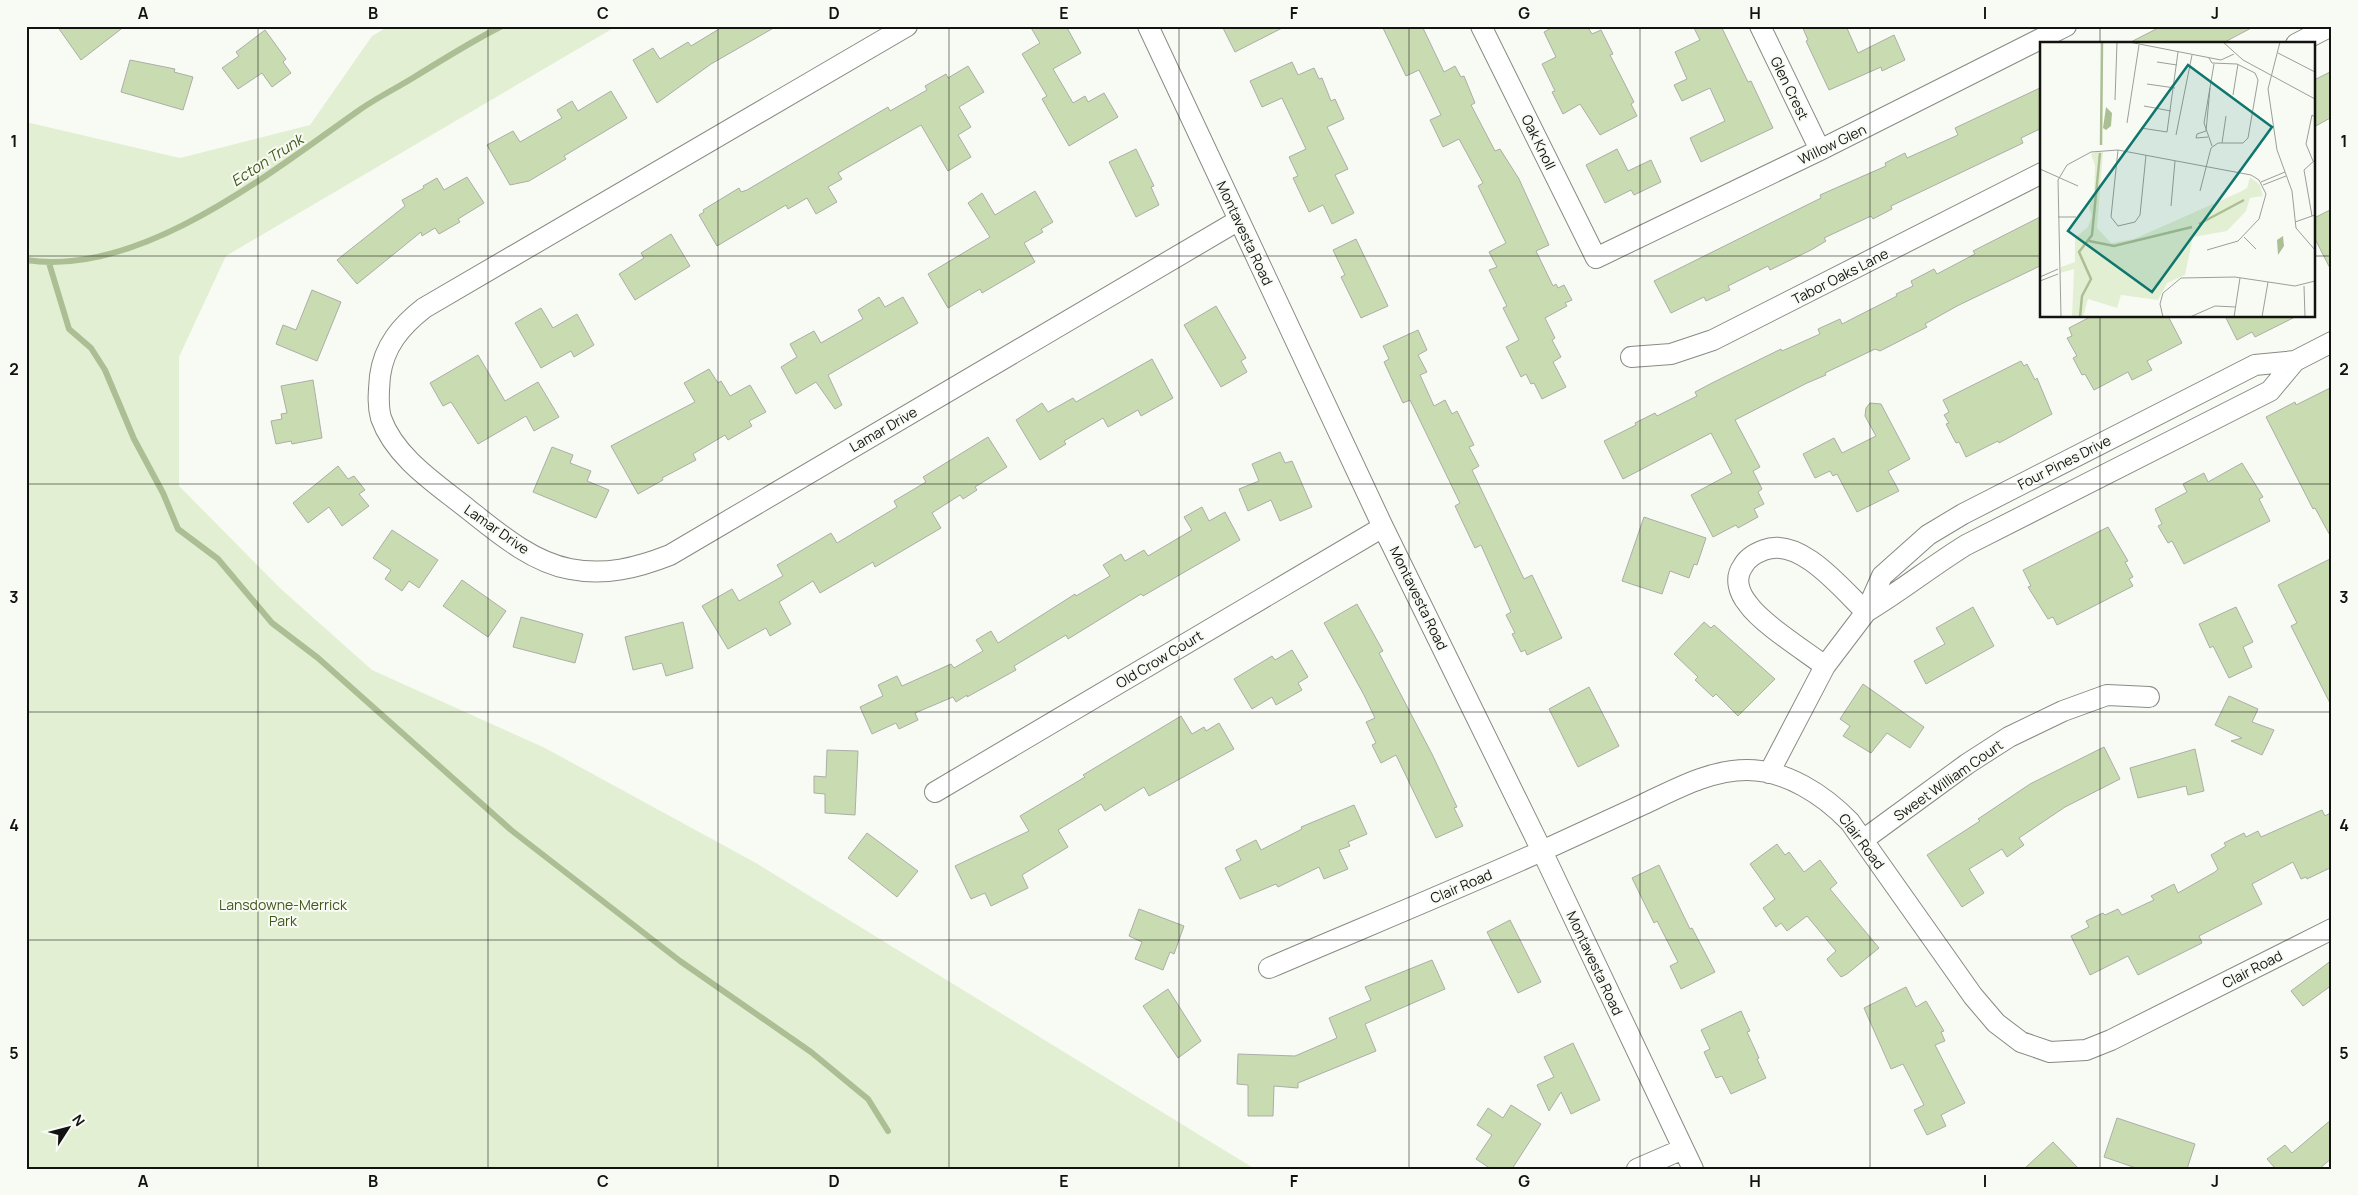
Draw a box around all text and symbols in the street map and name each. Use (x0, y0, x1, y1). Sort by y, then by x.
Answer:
text: A (138, 2, 149, 24)
text: B (368, 2, 378, 24)
text: C (597, 2, 609, 24)
text: D (828, 2, 840, 24)
text: E (1059, 2, 1069, 24)
text: F (1290, 2, 1299, 24)
text: G (1518, 2, 1530, 24)
text: H (1749, 2, 1761, 24)
text: I (1983, 2, 1987, 24)
text: J (2211, 2, 2219, 24)
inset map (2040, 42, 2316, 318)
street label: Glen Crest (1766, 53, 1814, 123)
street label: Oak Knoll (1518, 111, 1560, 173)
street label: Willow Glen (1795, 119, 1869, 169)
water label: Ecton Trunk (227, 127, 309, 191)
text: 1 (10, 130, 18, 152)
text: 1 (2340, 130, 2348, 152)
street label: Montavesta Road (1212, 178, 1278, 288)
street label: Tabor Oaks Lane (1789, 244, 1891, 308)
text: 2 (9, 358, 19, 380)
text: 2 (2339, 358, 2349, 380)
street label: Lamar Drive (846, 402, 920, 456)
street label: Four Pines Drive (2014, 430, 2114, 494)
street label: Lamar Drive (461, 500, 533, 558)
street label: Montavesta Road (1386, 543, 1452, 653)
text: 3 (9, 586, 19, 608)
text: 3 (2339, 586, 2349, 608)
street label: Old Crow Court (1112, 625, 1206, 692)
street label: Sweet William Court (1890, 735, 2007, 825)
street label: Clair Road (1835, 809, 1889, 873)
text: 4 (9, 814, 19, 836)
text: 4 (2339, 814, 2349, 836)
street label: Clair Road (1427, 864, 1495, 908)
park label: Lansdowne-Merrick Park (219, 895, 348, 930)
street label: Montavesta Road (1562, 908, 1628, 1018)
street label: Clair Road (2219, 946, 2285, 992)
text: 5 (9, 1042, 19, 1064)
text: 5 (2339, 1042, 2349, 1064)
north arrow (42, 1102, 92, 1152)
text: N (68, 1110, 90, 1130)
text: A (138, 1170, 149, 1192)
text: B (368, 1170, 378, 1192)
text: C (597, 1170, 609, 1192)
text: D (828, 1170, 840, 1192)
text: E (1059, 1170, 1069, 1192)
text: F (1290, 1170, 1299, 1192)
text: G (1518, 1170, 1530, 1192)
text: H (1749, 1170, 1761, 1192)
text: I (1983, 1170, 1987, 1192)
text: J (2211, 1170, 2219, 1192)

